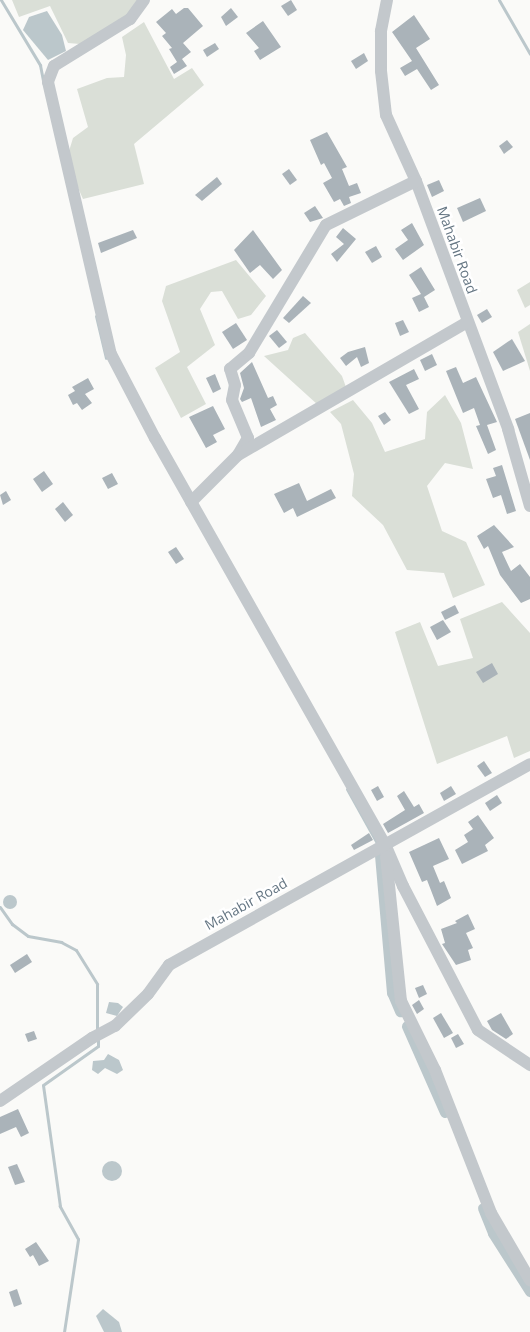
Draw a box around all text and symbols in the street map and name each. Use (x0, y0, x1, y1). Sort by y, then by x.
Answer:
street label: Mahabir Road (433, 204, 481, 296)
street label: Mahabir Road (202, 874, 290, 934)

